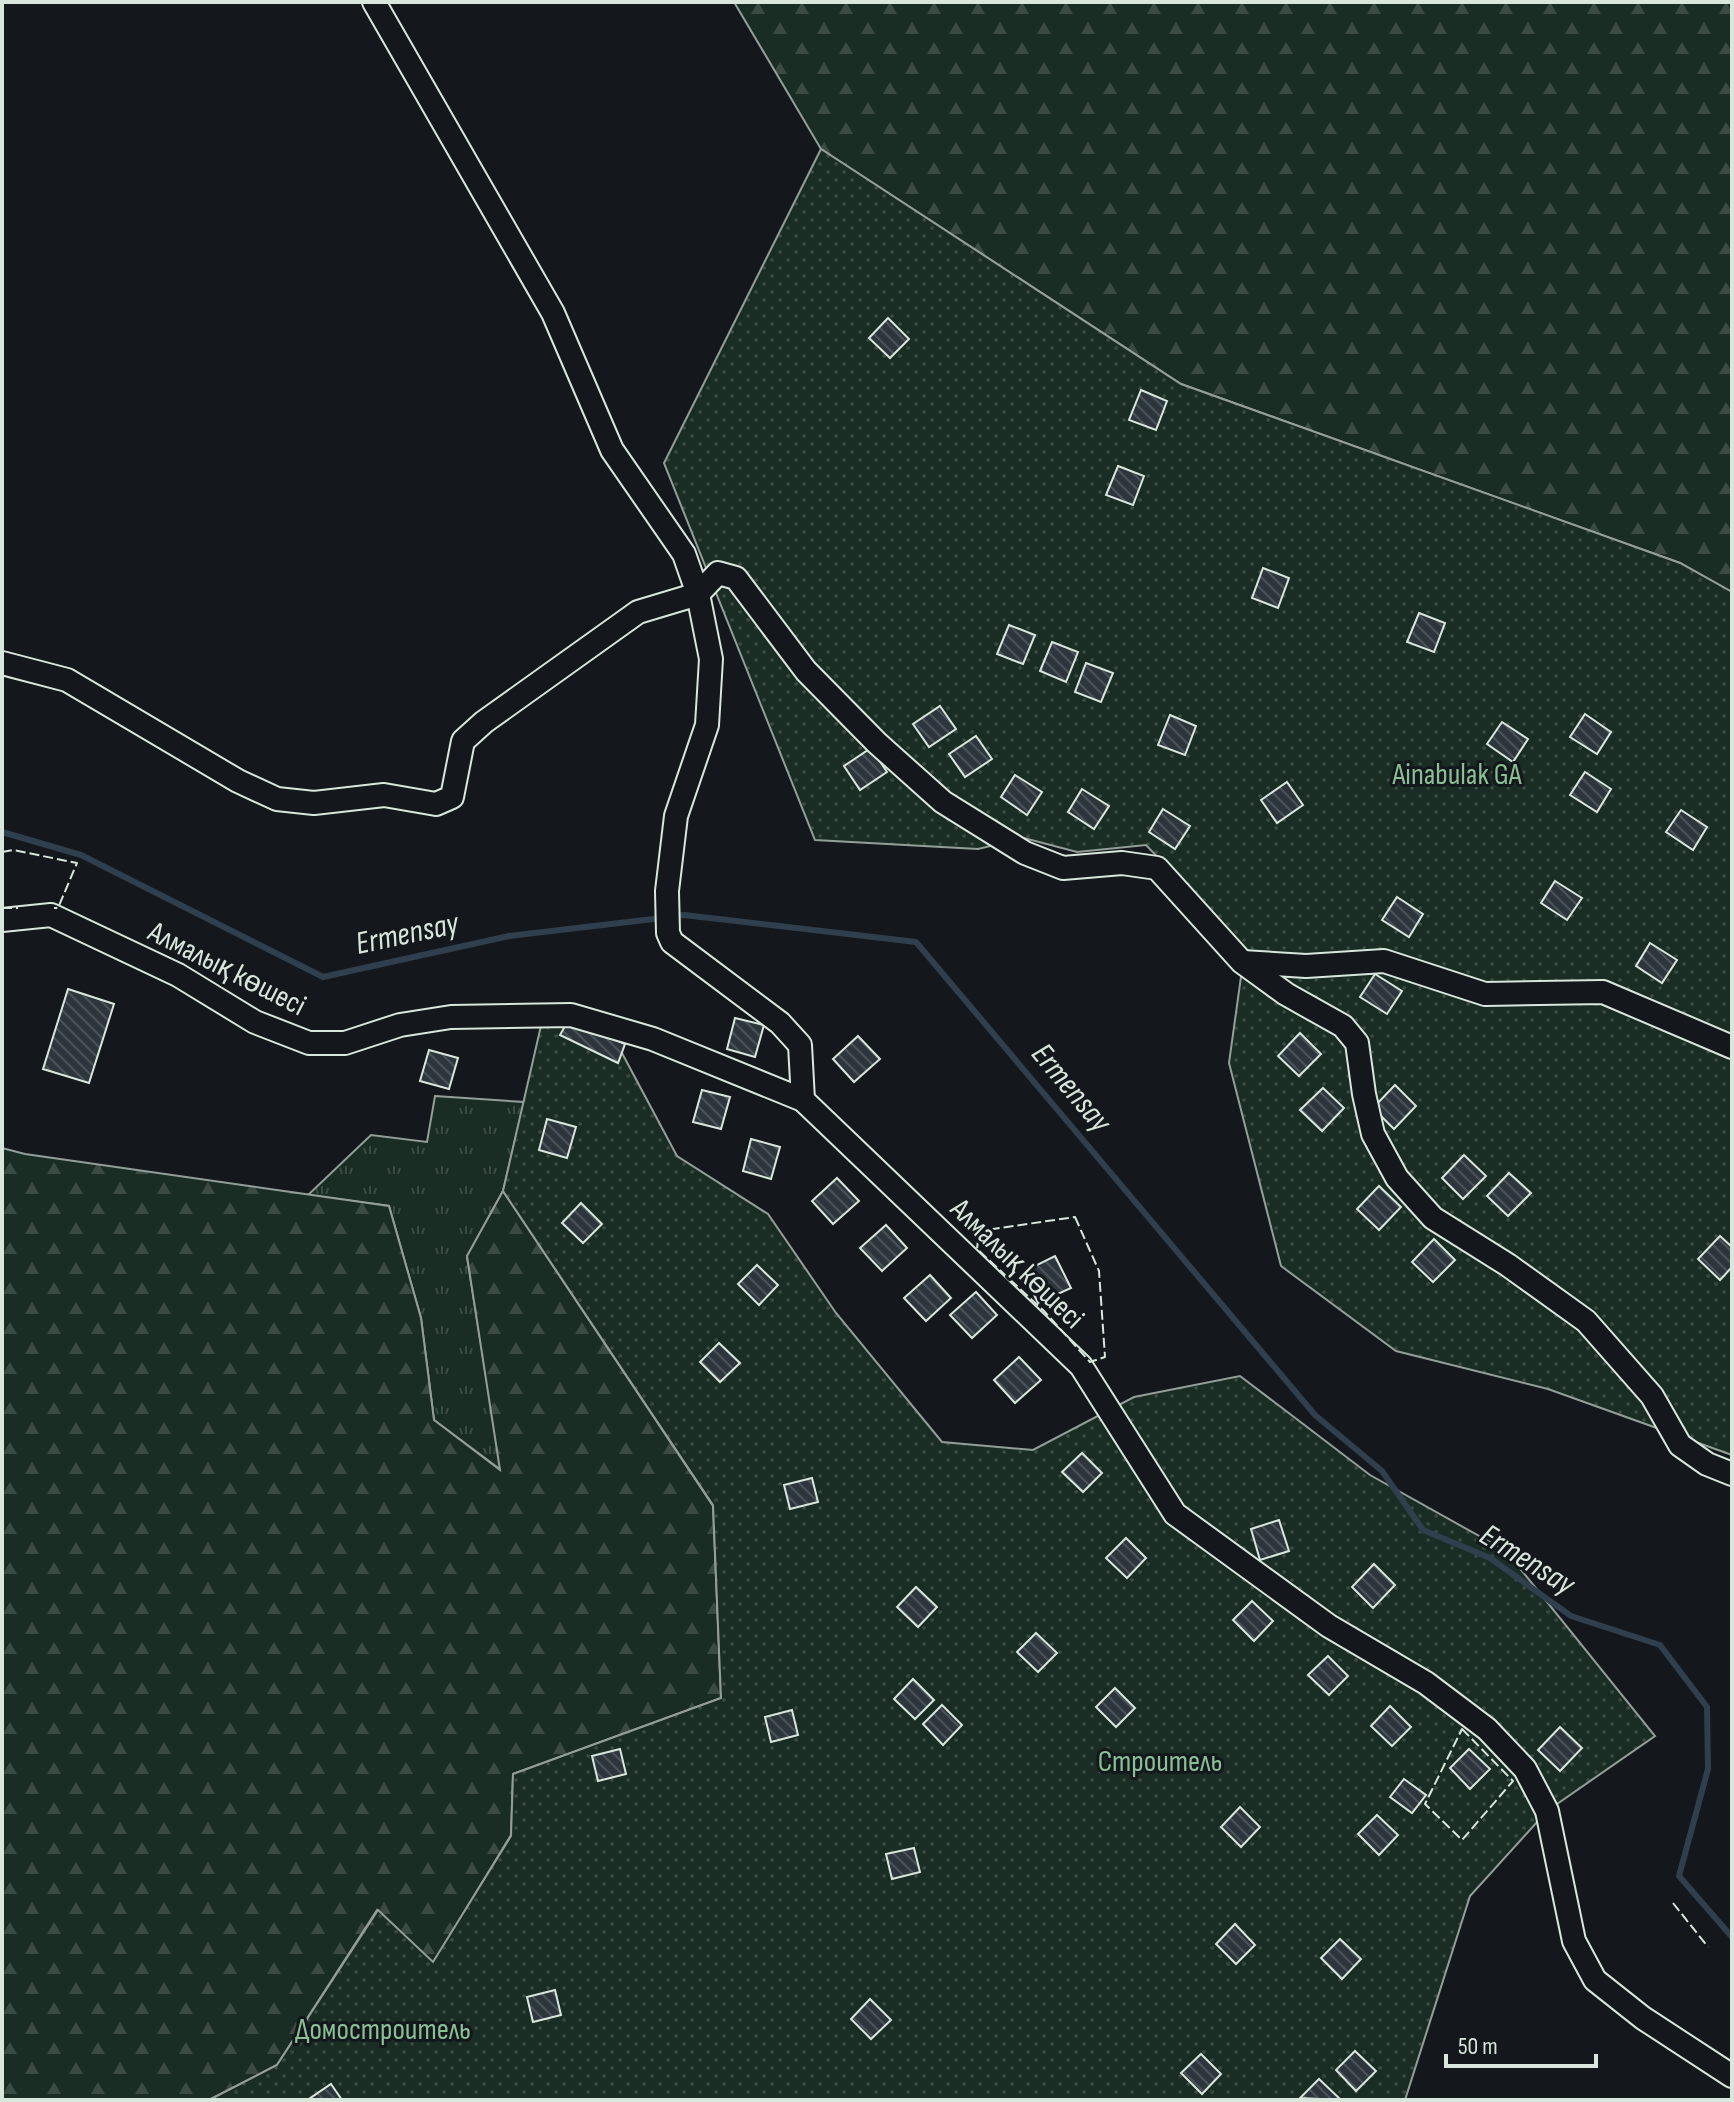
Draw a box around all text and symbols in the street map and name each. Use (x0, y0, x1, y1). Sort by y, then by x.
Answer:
park label: Ainabulak GA (1391, 757, 1522, 793)
water label: Ermensay (352, 904, 463, 964)
street label: Алмалық көшесі (141, 913, 312, 1024)
water label: Ermensay (1023, 1036, 1120, 1141)
street label: Алмалық көшесі (942, 1191, 1091, 1337)
water label: Ermensay (1472, 1516, 1582, 1605)
park label: Строитель (1098, 1744, 1222, 1780)
park label: Домостроитель (295, 2012, 471, 2048)
scale bar (1446, 2018, 1596, 2068)
text: 50 m (1458, 2032, 1498, 2061)

